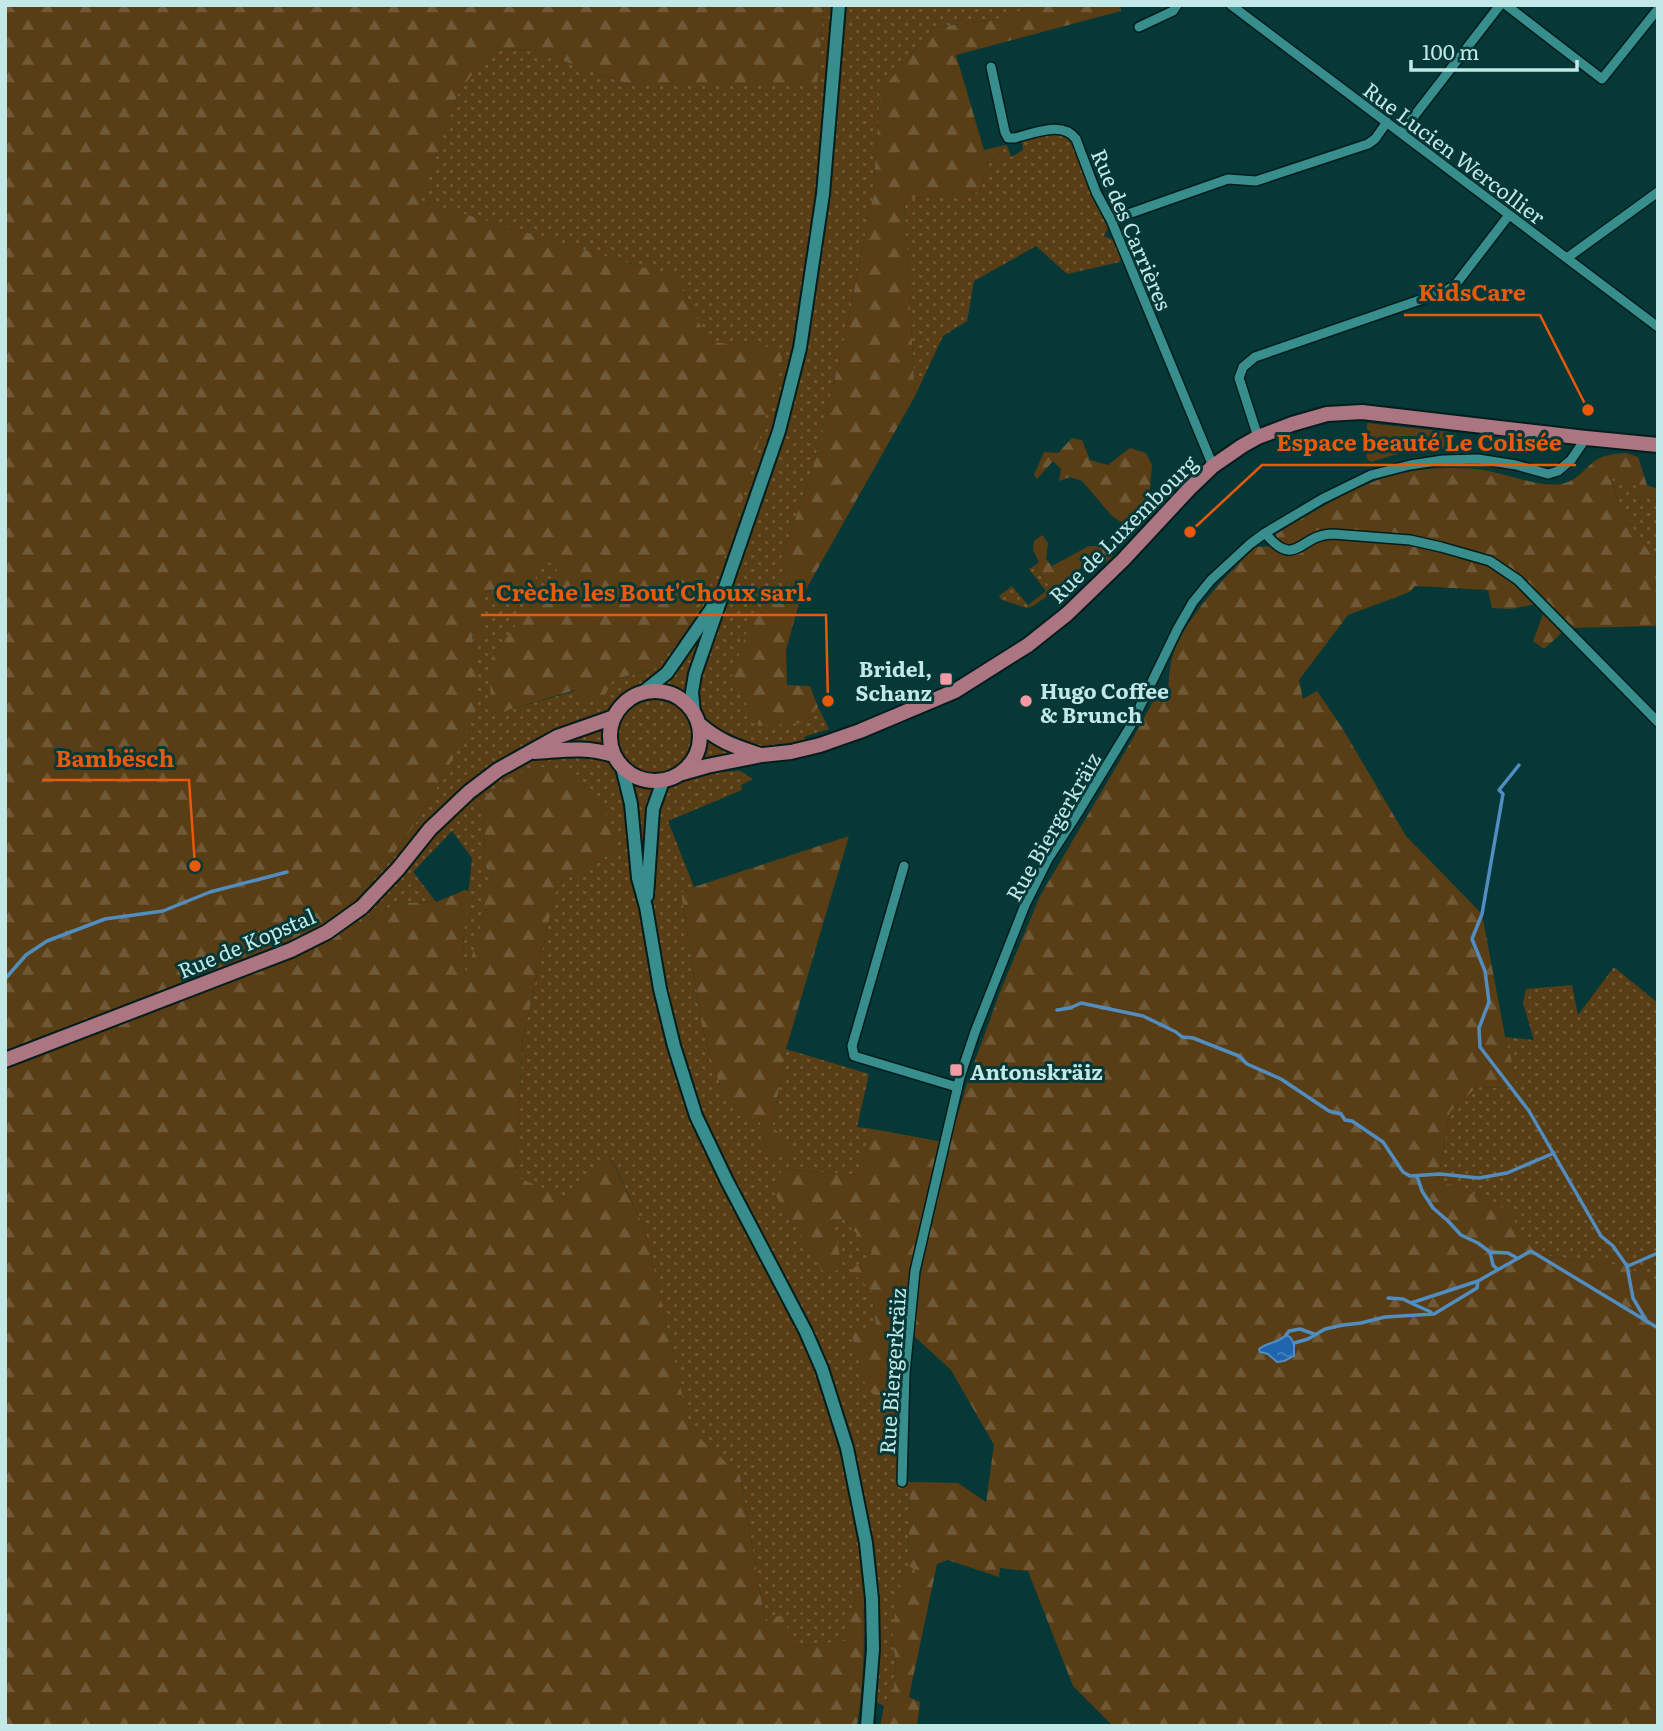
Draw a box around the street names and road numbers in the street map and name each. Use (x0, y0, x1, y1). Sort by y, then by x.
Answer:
street label: Rue Lucien Wercollier (1358, 73, 1553, 231)
street label: Rue des Carrières (1085, 144, 1181, 314)
street label: Rue de Luxembourg (1041, 447, 1203, 609)
street label: Rue Biergerkräiz (997, 746, 1107, 906)
street label: Rue de Kopstal (173, 899, 319, 985)
street label: Rue Biergerkräiz (870, 1287, 912, 1455)

